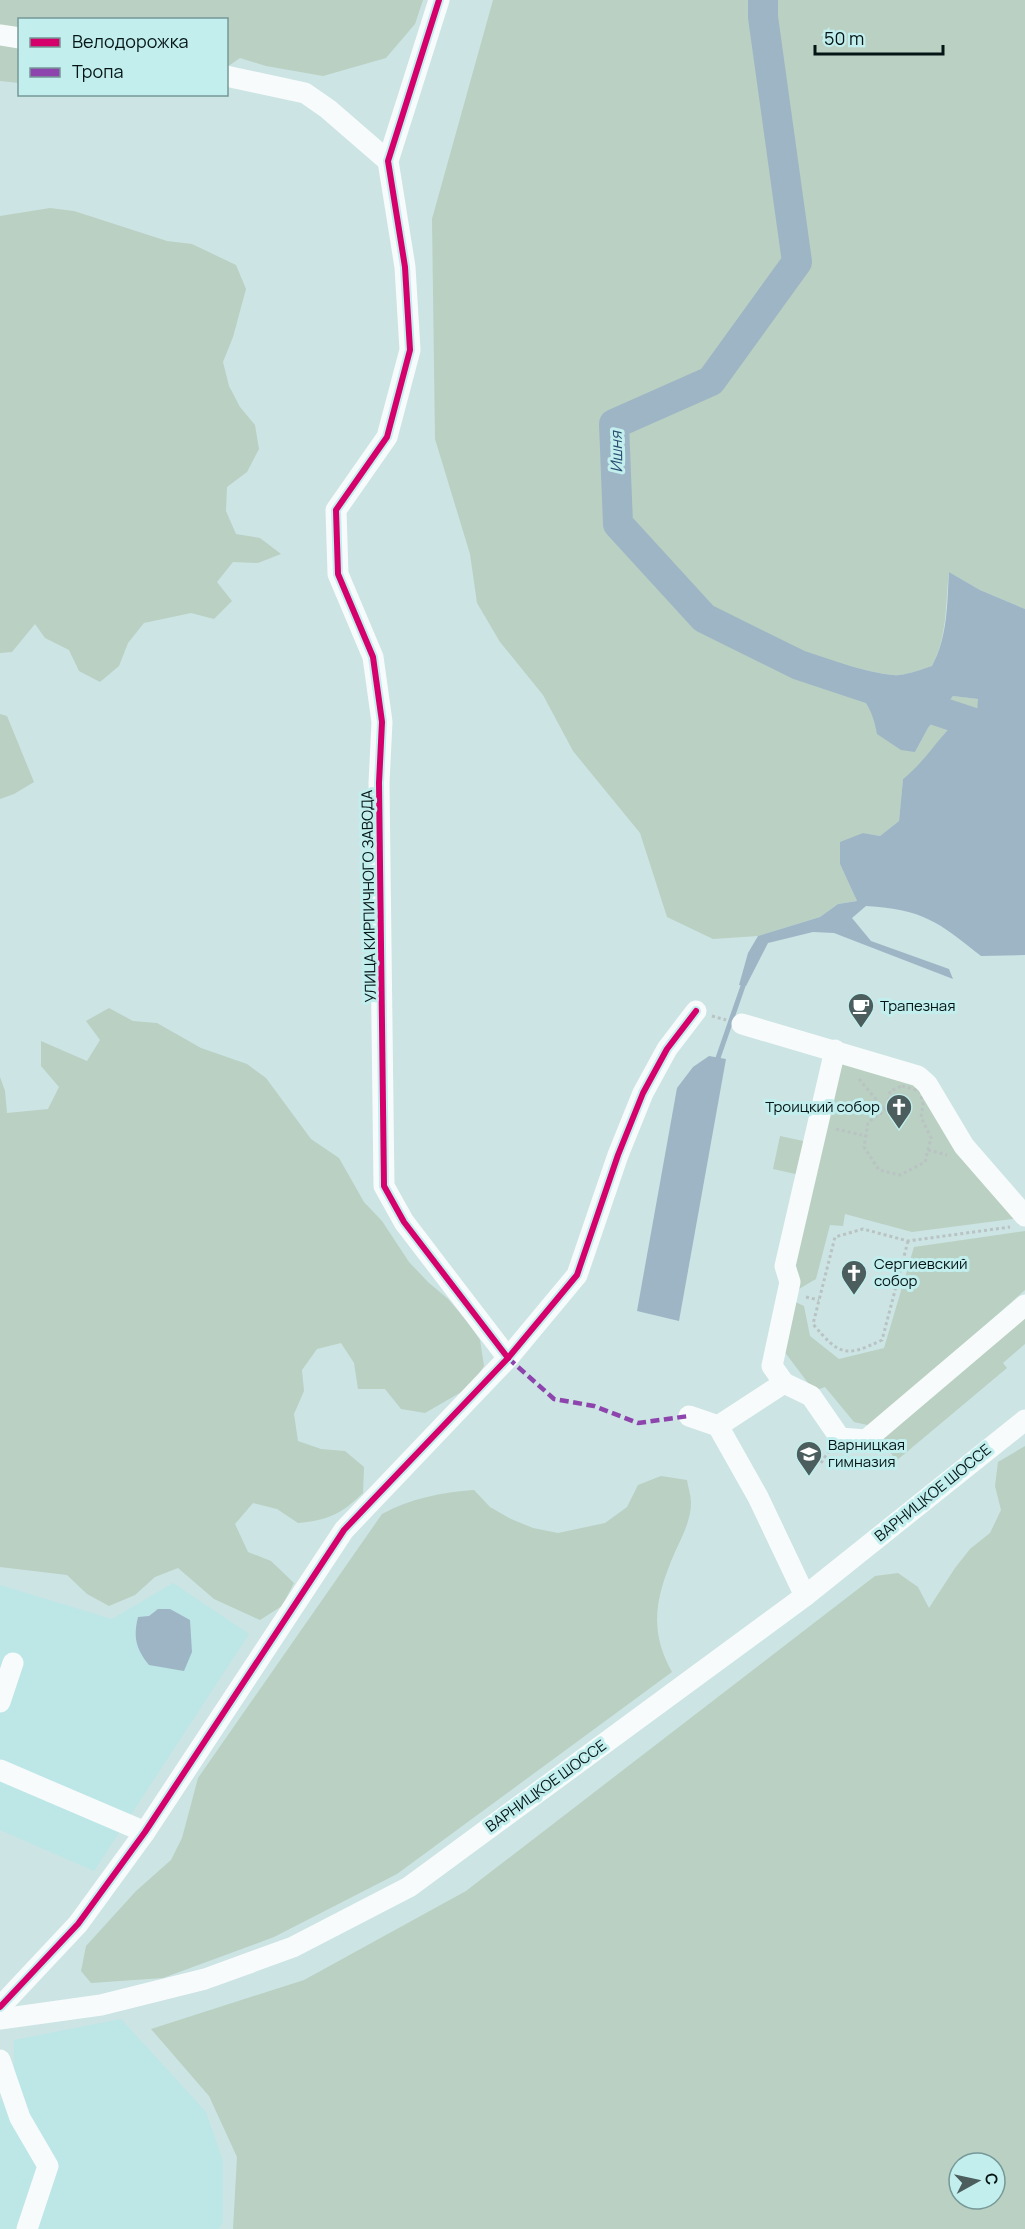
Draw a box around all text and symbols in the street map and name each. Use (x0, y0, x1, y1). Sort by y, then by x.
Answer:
legend (18, 18, 228, 96)
scale bar (815, 18, 942, 56)
text: 50 m (824, 26, 864, 50)
text: Велодорожка (72, 29, 189, 53)
text: Тропа (72, 59, 123, 83)
water label: Ишня (605, 430, 627, 473)
street label: УЛИЦА КИРПИЧНОГО ЗАВОДА (356, 789, 381, 1002)
cafe icon: Трапезная (846, 991, 876, 1029)
place label: Трапезная (880, 995, 956, 1016)
church icon: Троицкий собор (884, 1092, 914, 1130)
place label: Троицкий собор (765, 1096, 880, 1117)
place label: Сергиевский собор (874, 1253, 968, 1291)
church icon: Сергиевский собор (839, 1258, 869, 1296)
place label: Варницкая гимназия (828, 1434, 905, 1472)
school or university icon: Варницкая гимназия (794, 1439, 824, 1477)
street label: ВАРНИЦКОЕ ШОССЕ (870, 1439, 995, 1546)
street label: ВАРНИЦКОЕ ШОССЕ (481, 1735, 610, 1837)
north arrow (947, 2151, 1007, 2211)
text: С (980, 2172, 1004, 2186)

